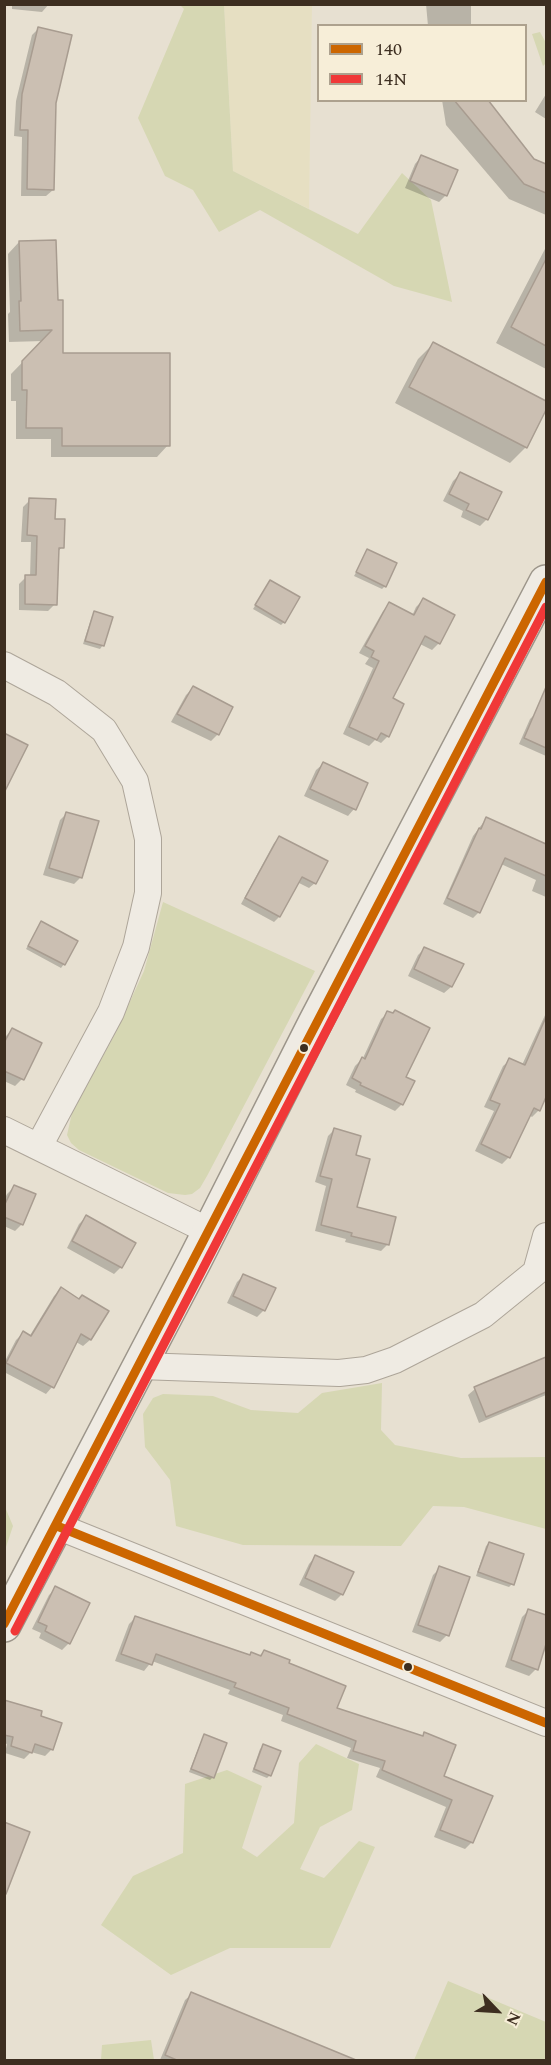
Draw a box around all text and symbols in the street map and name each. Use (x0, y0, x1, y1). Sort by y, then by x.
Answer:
legend (317, 24, 527, 102)
text: 140 (375, 36, 402, 63)
text: 14N (375, 66, 407, 93)
unlabelled marker (298, 1042, 310, 1054)
unlabelled marker (402, 1661, 414, 1673)
north arrow (467, 1981, 527, 2041)
text: N (500, 2008, 527, 2030)

